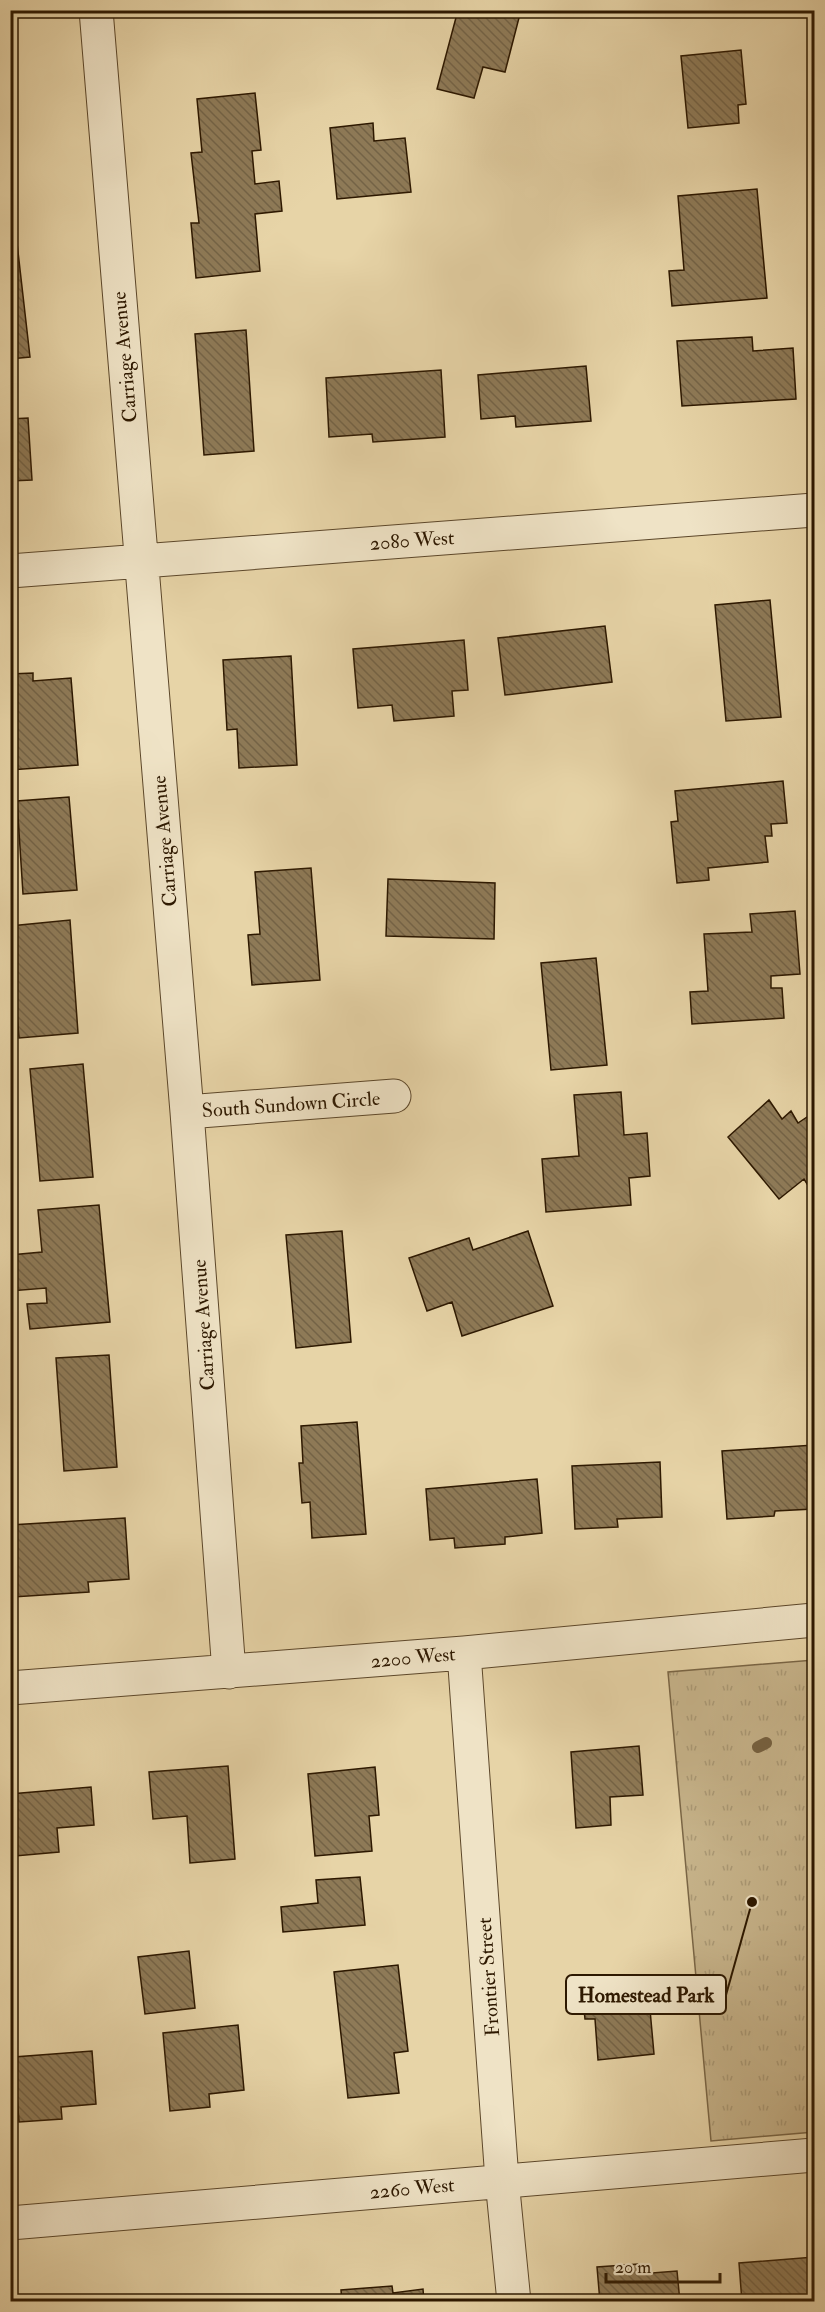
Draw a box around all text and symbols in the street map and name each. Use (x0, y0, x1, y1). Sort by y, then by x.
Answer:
street label: Carriage Avenue (106, 290, 143, 424)
street label: 2080 West (369, 525, 456, 556)
street label: Carriage Avenue (146, 774, 183, 908)
street label: South Sundown Circle (201, 1086, 381, 1123)
street label: Carriage Avenue (186, 1258, 221, 1391)
street label: 2200 West (369, 1641, 457, 1674)
street label: Frontier Street (472, 1916, 505, 2037)
callout: Homestead Park (566, 1975, 726, 2014)
text: Homestead Park (578, 1982, 715, 2009)
street label: 2260 West (369, 2172, 456, 2205)
scale bar (606, 2246, 720, 2284)
text: 20 m (615, 2256, 651, 2279)

